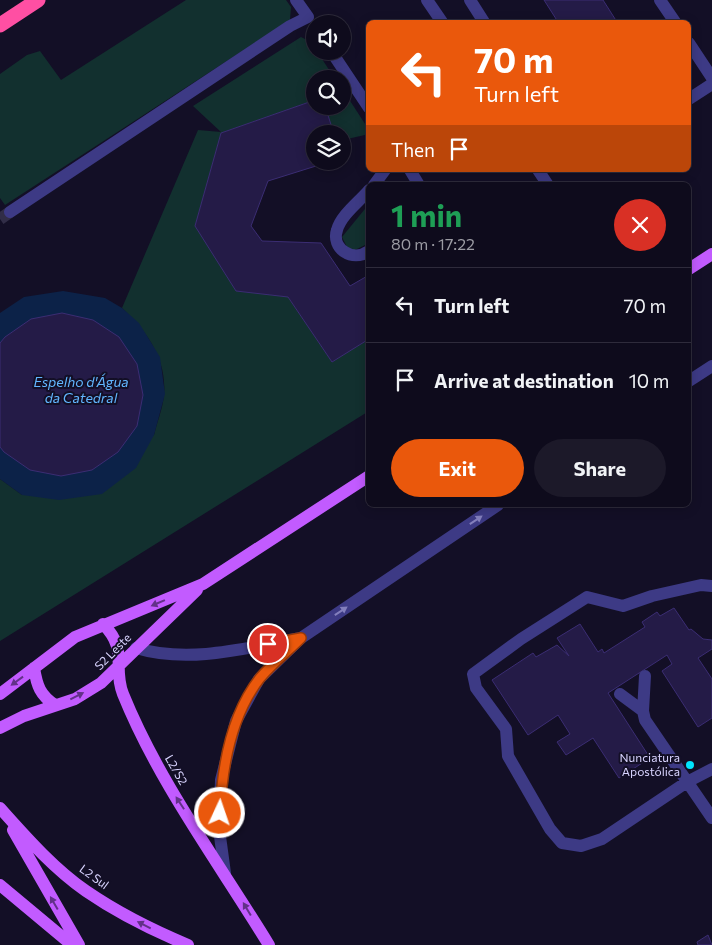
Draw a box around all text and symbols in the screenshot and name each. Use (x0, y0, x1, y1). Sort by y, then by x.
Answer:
map controls (306, 15, 351, 170)
button: sound (306, 15, 351, 60)
text: 70 m (474, 37, 554, 80)
icon: left (391, 40, 456, 105)
button: search (306, 70, 351, 115)
text: Turn left (474, 80, 559, 107)
button: layers (306, 125, 351, 170)
icon: arrive (445, 135, 473, 163)
text: Then (391, 138, 435, 161)
text: 1 min (391, 196, 462, 233)
button: close (614, 199, 666, 251)
text: 80 m · 17:22 (391, 234, 475, 253)
icon: left (391, 291, 419, 319)
text: Turn left (434, 294, 509, 317)
text: 70 m (623, 294, 666, 317)
icon: arrive (391, 366, 419, 394)
text: Arrive at destination (434, 369, 614, 392)
text: 10 m (629, 369, 669, 392)
water label: Espelho d'Água da Catedral (33, 373, 129, 406)
button: Exit (391, 439, 524, 497)
button: Share (534, 439, 666, 497)
one-way arrow (469, 515, 483, 524)
one-way arrow (151, 600, 165, 608)
one-way arrow (335, 606, 348, 615)
pin (247, 623, 289, 665)
street label: S2 Leste (91, 630, 133, 672)
icon: arrive (254, 630, 282, 658)
one-way arrow (11, 676, 24, 687)
one-way arrow (70, 692, 84, 700)
place label: Nunciatura Apostólica (620, 750, 680, 778)
street label: L2/S2 (163, 752, 191, 787)
marker: Nunciatura Apostólica (684, 759, 696, 771)
position arrow (193, 786, 245, 838)
one-way arrow (175, 796, 184, 810)
street label: L2 Sul (77, 861, 112, 891)
one-way arrow (50, 896, 59, 909)
one-way arrow (243, 902, 252, 915)
one-way arrow (136, 921, 151, 929)

